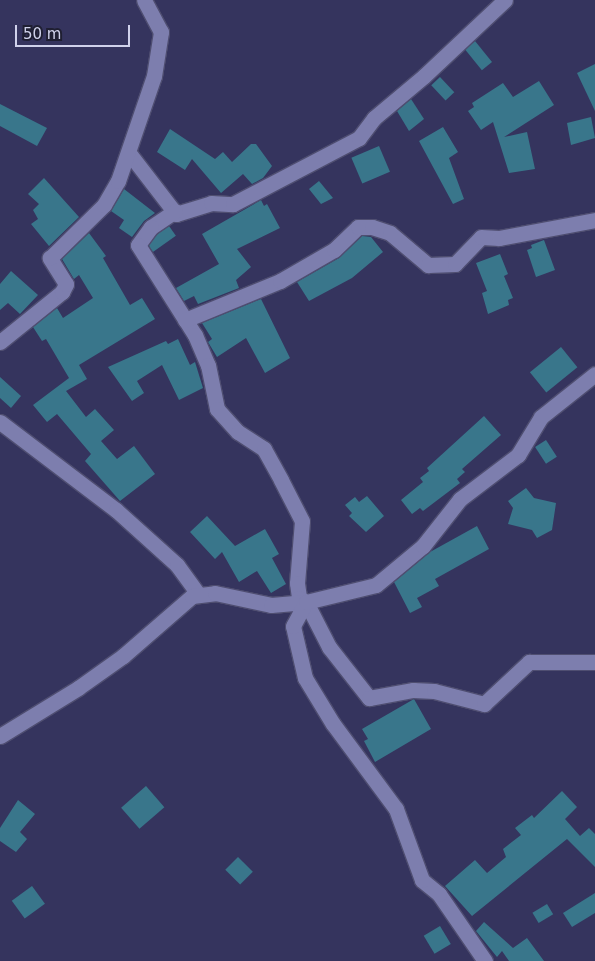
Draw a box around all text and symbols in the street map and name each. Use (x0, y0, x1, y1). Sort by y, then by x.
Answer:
scale bar (18, 15, 132, 47)
text: 50 m (23, 25, 61, 43)

